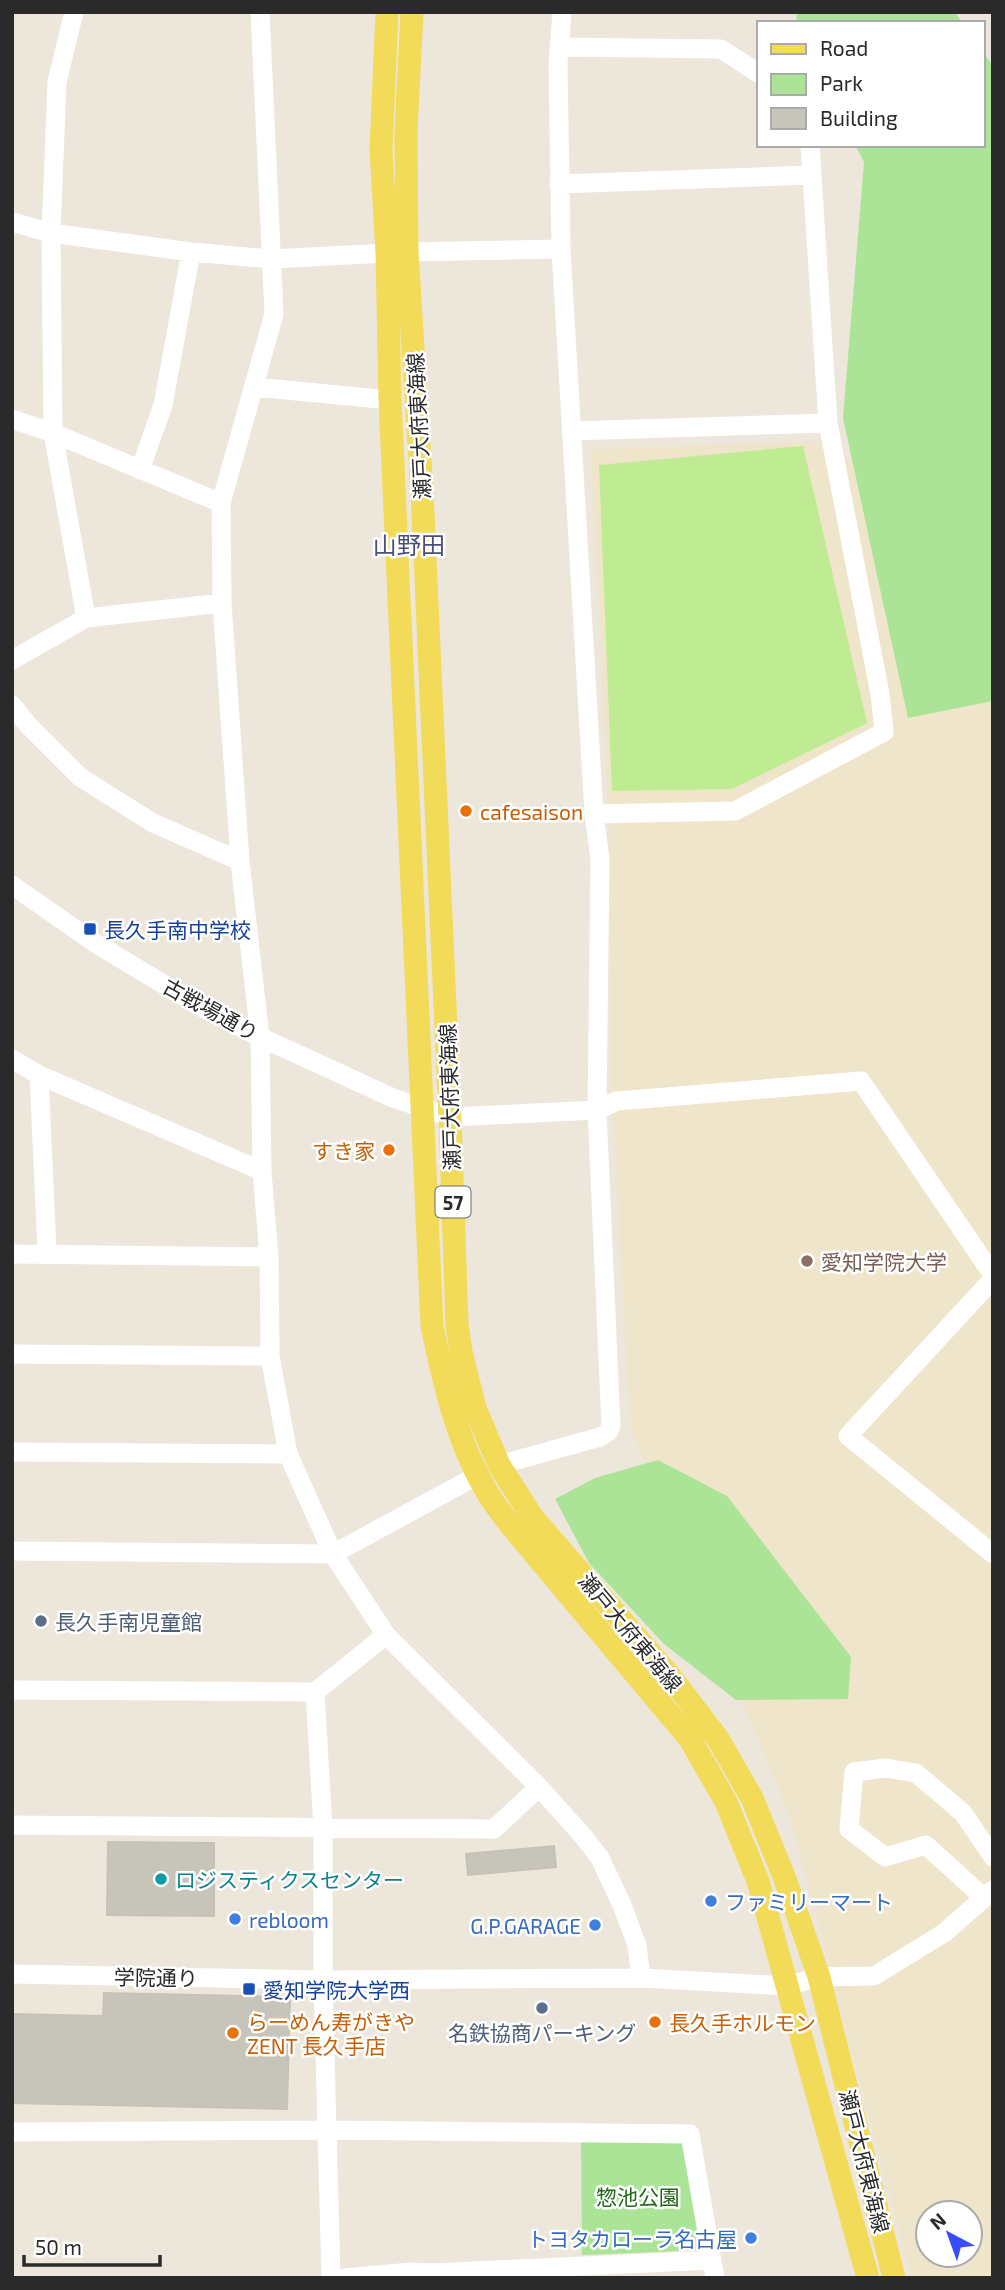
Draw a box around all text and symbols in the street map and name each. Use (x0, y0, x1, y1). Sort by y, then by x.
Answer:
legend (757, 21, 984, 147)
text: Road (820, 35, 868, 60)
text: Park (820, 70, 863, 95)
text: Building (820, 105, 898, 130)
street label: 瀬戸大府東海線 (402, 352, 434, 500)
district label: 山野田 (373, 530, 445, 559)
place label: cafesaison (480, 799, 583, 824)
marker: cafesaison (458, 803, 474, 819)
place label: 長久手南中学校 (104, 917, 251, 942)
marker: 長久手南中学校 (82, 921, 98, 937)
street label: 古戦場通り (159, 973, 263, 1045)
street label: 瀬戸大府東海線 (434, 1023, 464, 1171)
place label: すき家 (312, 1138, 375, 1163)
marker: すき家 (381, 1142, 397, 1158)
road number: 57 (435, 1186, 470, 1218)
place label: 愛知学院大学 (821, 1249, 947, 1274)
marker: 愛知学院大学 (799, 1253, 815, 1269)
street label: 瀬戸大府東海線 (574, 1568, 688, 1696)
place label: 長久手南児童館 (55, 1609, 202, 1634)
marker: 長久手南児童館 (33, 1613, 49, 1629)
place label: ロジスティクスセンター (175, 1867, 404, 1892)
marker: ロジスティクスセンター (153, 1871, 169, 1887)
place label: ファミリーマート (725, 1889, 893, 1914)
marker: ファミリーマート (703, 1893, 719, 1909)
place label: rebloom (249, 1907, 329, 1932)
marker: rebloom (227, 1911, 243, 1927)
place label: G.P.GARAGE (470, 1913, 581, 1938)
marker: G.P.GARAGE (587, 1917, 603, 1933)
street label: 学院通り (114, 1964, 198, 1990)
place label: 愛知学院大学西 (263, 1977, 410, 2002)
marker: 愛知学院大学西 (241, 1981, 257, 1997)
marker: 名鉄協商パーキング (534, 2000, 550, 2016)
place label: らーめん寿がきや ZENT 長久手店 (247, 2009, 415, 2058)
place label: 長久手ホルモン (669, 2010, 816, 2035)
marker: 長久手ホルモン (647, 2014, 663, 2030)
place label: 名鉄協商パーキング (448, 2020, 636, 2045)
marker: らーめん寿がきや ZENT 長久手店 (225, 2025, 241, 2041)
street label: 瀬戸大府東海線 (835, 2087, 895, 2235)
park label: 惣池公園 (596, 2184, 680, 2209)
north arrow (914, 2199, 984, 2269)
text: N (925, 2208, 950, 2234)
scale bar (24, 2224, 161, 2268)
place label: トヨタカローラ名古屋 (527, 2226, 737, 2251)
marker: トヨタカローラ名古屋 (743, 2230, 759, 2246)
text: 50 m (35, 2234, 82, 2259)

